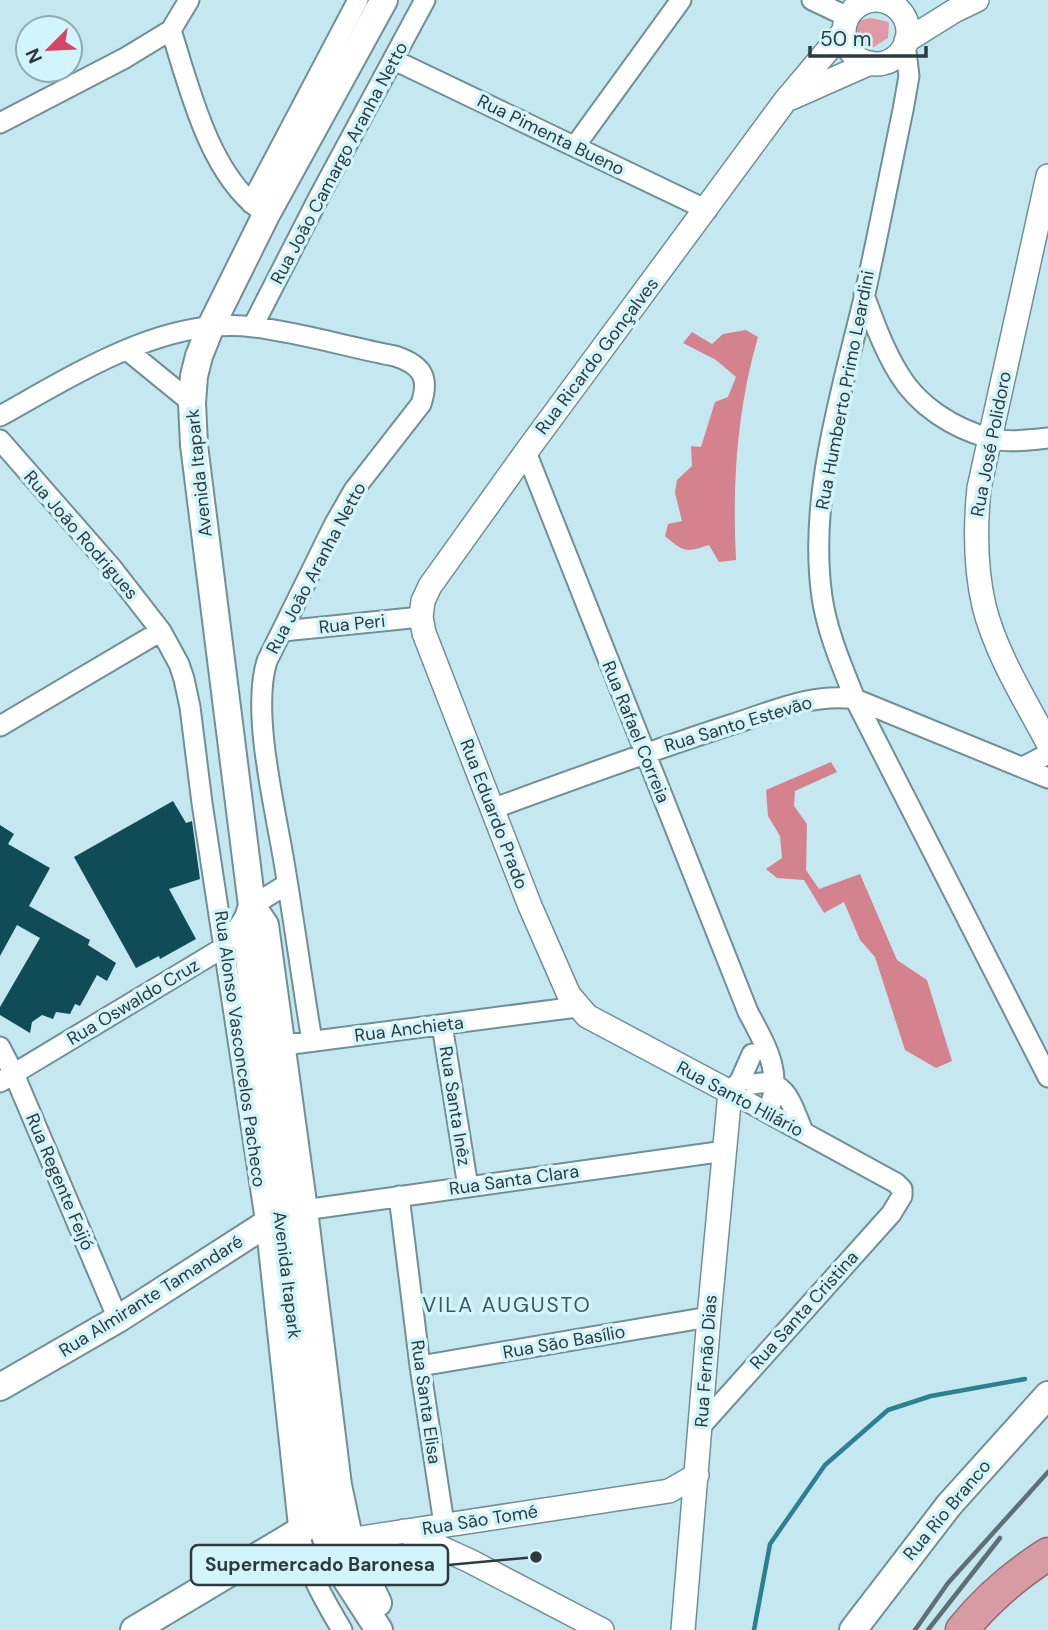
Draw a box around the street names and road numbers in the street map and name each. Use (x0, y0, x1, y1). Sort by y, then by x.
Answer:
street label: Rua João Camargo Aranha Netto (265, 38, 413, 288)
street label: Rua Pimenta Bueno (473, 89, 629, 181)
street label: Rua Humberto Primo Leardini (810, 268, 880, 512)
street label: Rua Ricardo Gonçalves (530, 273, 664, 439)
street label: Rua José Polidoro (965, 369, 1017, 519)
street label: Avenida Itapark (180, 408, 218, 538)
street label: Rua João Rodrigues (18, 466, 144, 604)
street label: Rua João Aranha Netto (261, 478, 371, 658)
street label: Rua Peri (318, 609, 386, 639)
street label: Rua Rafael Correia (597, 657, 675, 807)
street label: Rua Santo Estevão (661, 690, 815, 758)
street label: Rua Eduardo Prado (454, 735, 534, 893)
street label: Rua Alonso Vasconcelos Pacheco (209, 909, 271, 1189)
street label: Rua Oswaldo Cruz (62, 953, 204, 1051)
street label: Rua Anchieta (353, 1010, 465, 1048)
street label: Rua Santa Inêz (434, 1044, 476, 1168)
street label: Rua Santo Hilário (672, 1055, 808, 1143)
street label: Rua Regente Feijó (20, 1110, 100, 1254)
street label: Rua Santa Clara (447, 1159, 581, 1201)
street label: Avenida Itapark (267, 1210, 307, 1340)
street label: Rua Almirante Tamandaré (54, 1229, 248, 1363)
street label: Rua Santa Cristina (744, 1246, 864, 1374)
street label: Rua Fernão Dias (689, 1294, 723, 1428)
street label: Rua São Basílio (501, 1319, 627, 1365)
street label: Rua Santa Elisa (405, 1338, 447, 1466)
street label: Rua Rio Branco (898, 1455, 996, 1565)
street label: Rua São Tomé (420, 1499, 540, 1541)

